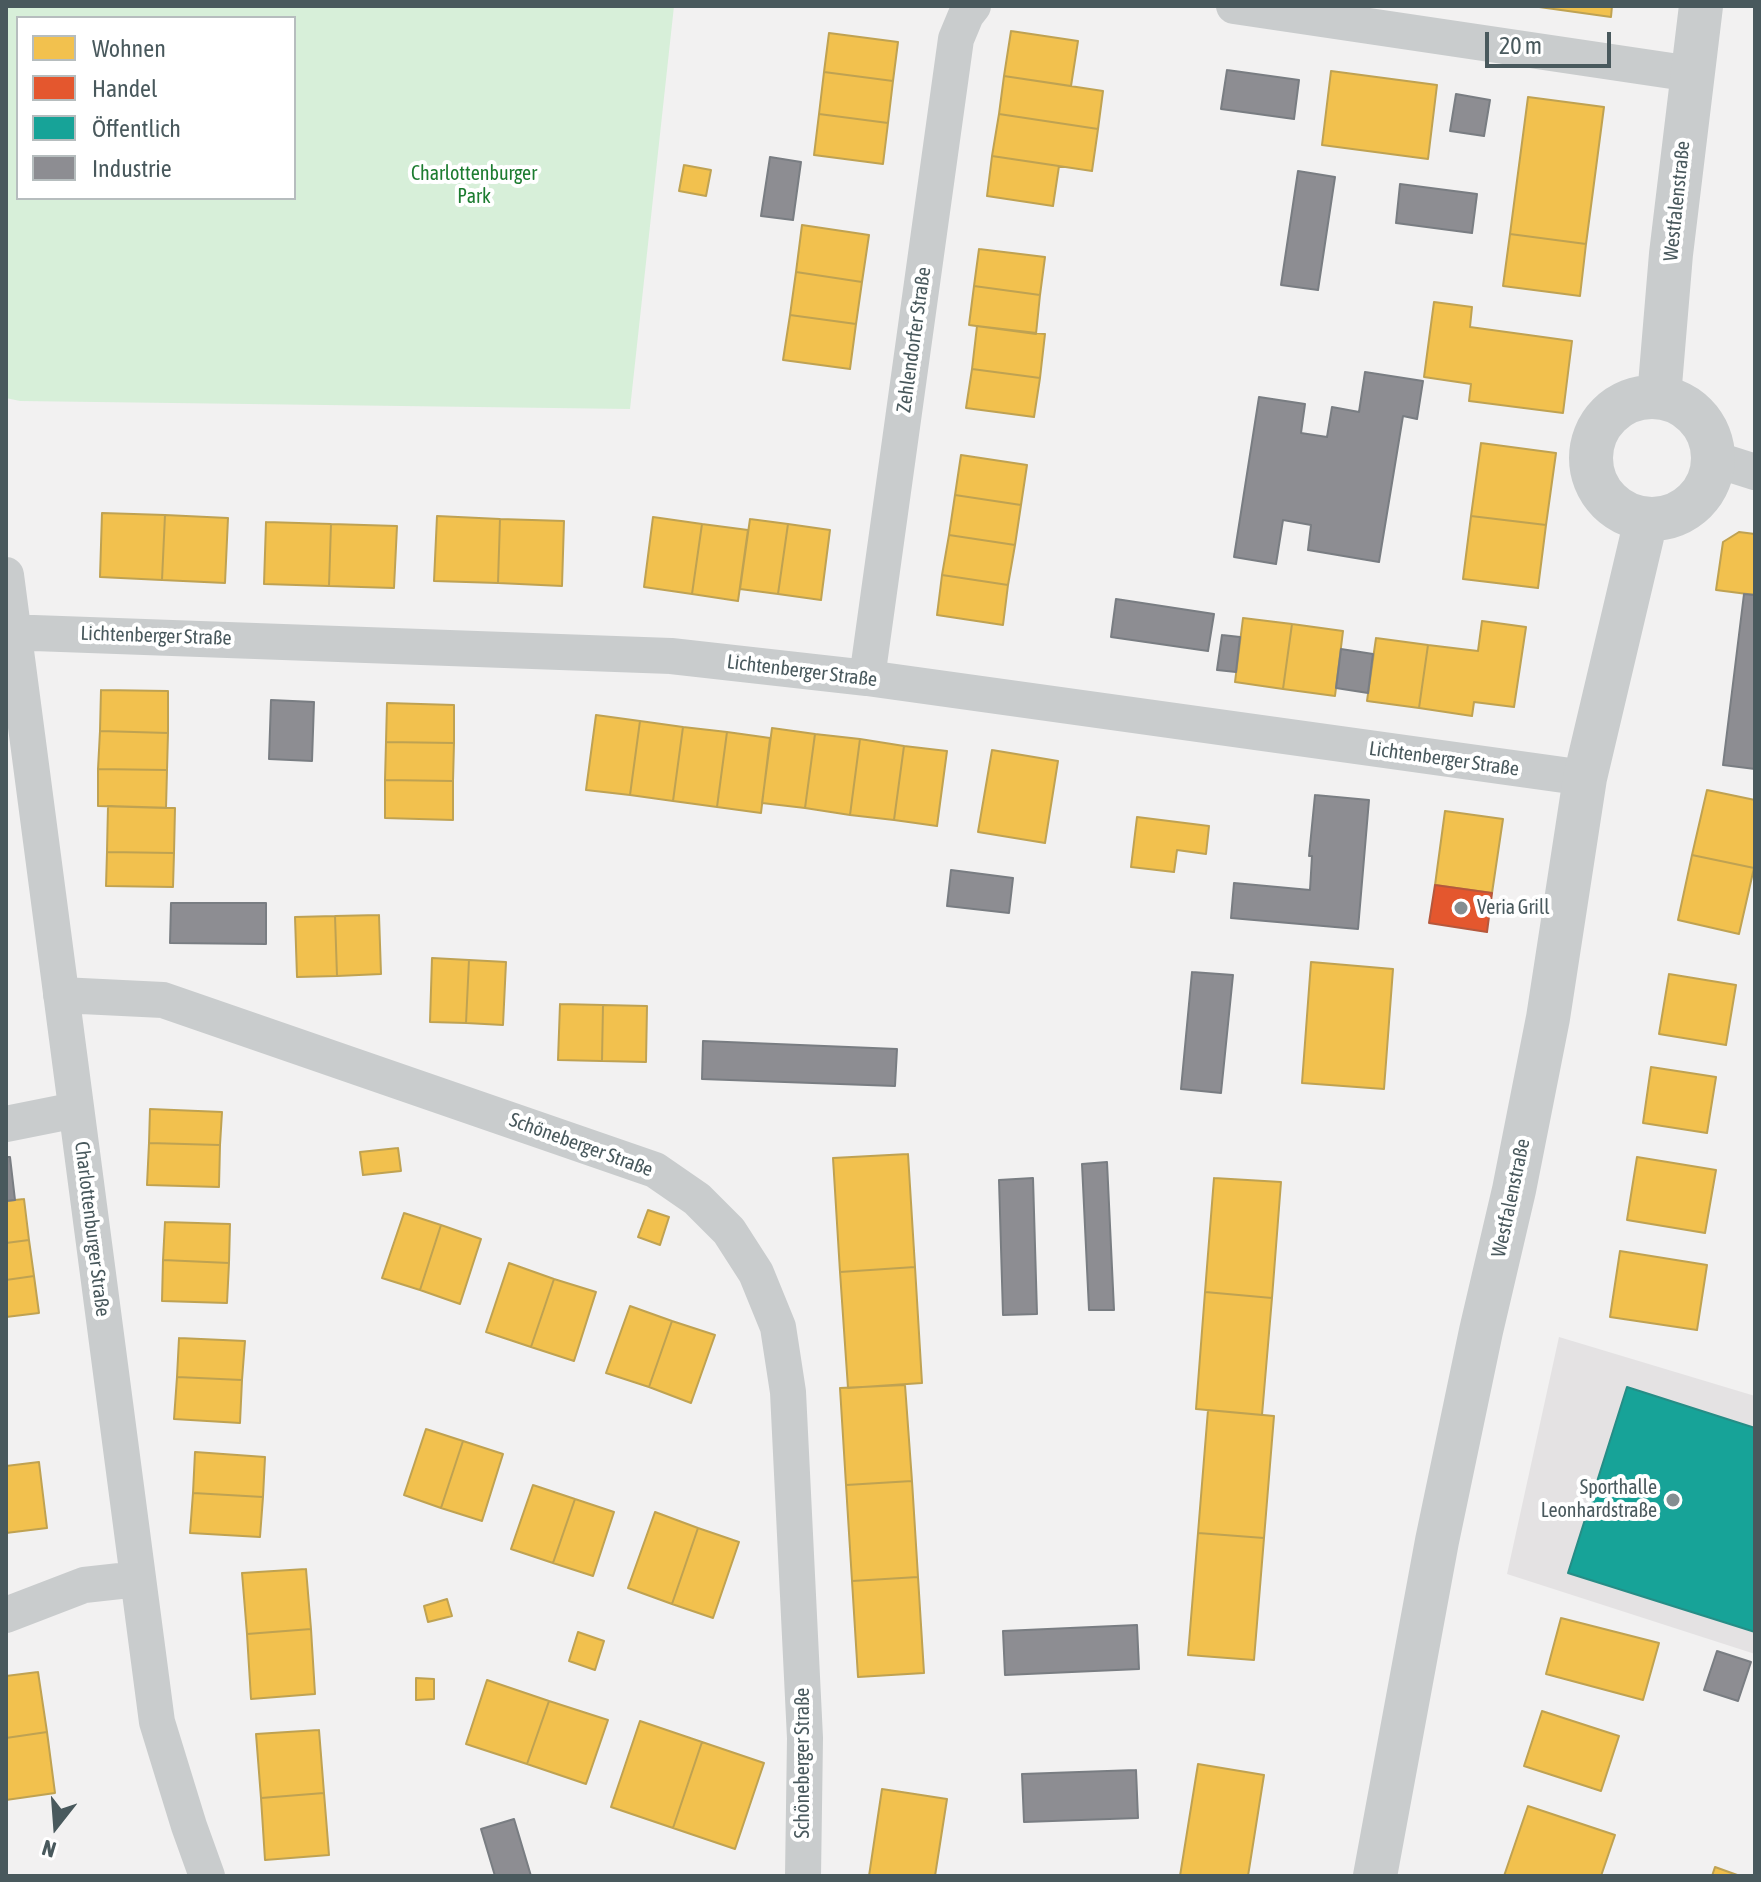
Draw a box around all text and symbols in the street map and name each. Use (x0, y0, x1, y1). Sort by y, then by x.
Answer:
legend (16, 16, 296, 200)
scale bar (1489, 16, 1615, 66)
text: 20 m (1499, 32, 1542, 59)
text: Wohnen (92, 35, 166, 62)
text: Handel (92, 75, 157, 102)
text: Öffentlich (92, 115, 181, 142)
street label: Westfalenstraße (1659, 140, 1695, 262)
text: Industrie (92, 155, 172, 182)
park label: Charlottenburger Park (411, 162, 537, 209)
street label: Zehlendorfer Straße (892, 266, 936, 414)
street label: Lichtenberger Straße (80, 621, 232, 651)
street label: Lichtenberger Straße (726, 650, 878, 692)
street label: Lichtenberger Straße (1368, 737, 1520, 781)
place label: Veria Grill (1477, 896, 1550, 920)
marker: Veria Grill (1452, 899, 1470, 917)
street label: Schöneberger Straße (506, 1108, 656, 1182)
street label: Westfalenstraße (1487, 1137, 1535, 1259)
street label: Charlottenburger Straße (69, 1140, 115, 1318)
place label: Sporthalle Leonhardstraße (1541, 1476, 1657, 1523)
marker: Sporthalle Leonhardstraße (1664, 1491, 1682, 1509)
street label: Schöneberger Straße (791, 1688, 815, 1838)
north arrow (16, 1786, 96, 1866)
text: N (39, 1835, 59, 1863)

